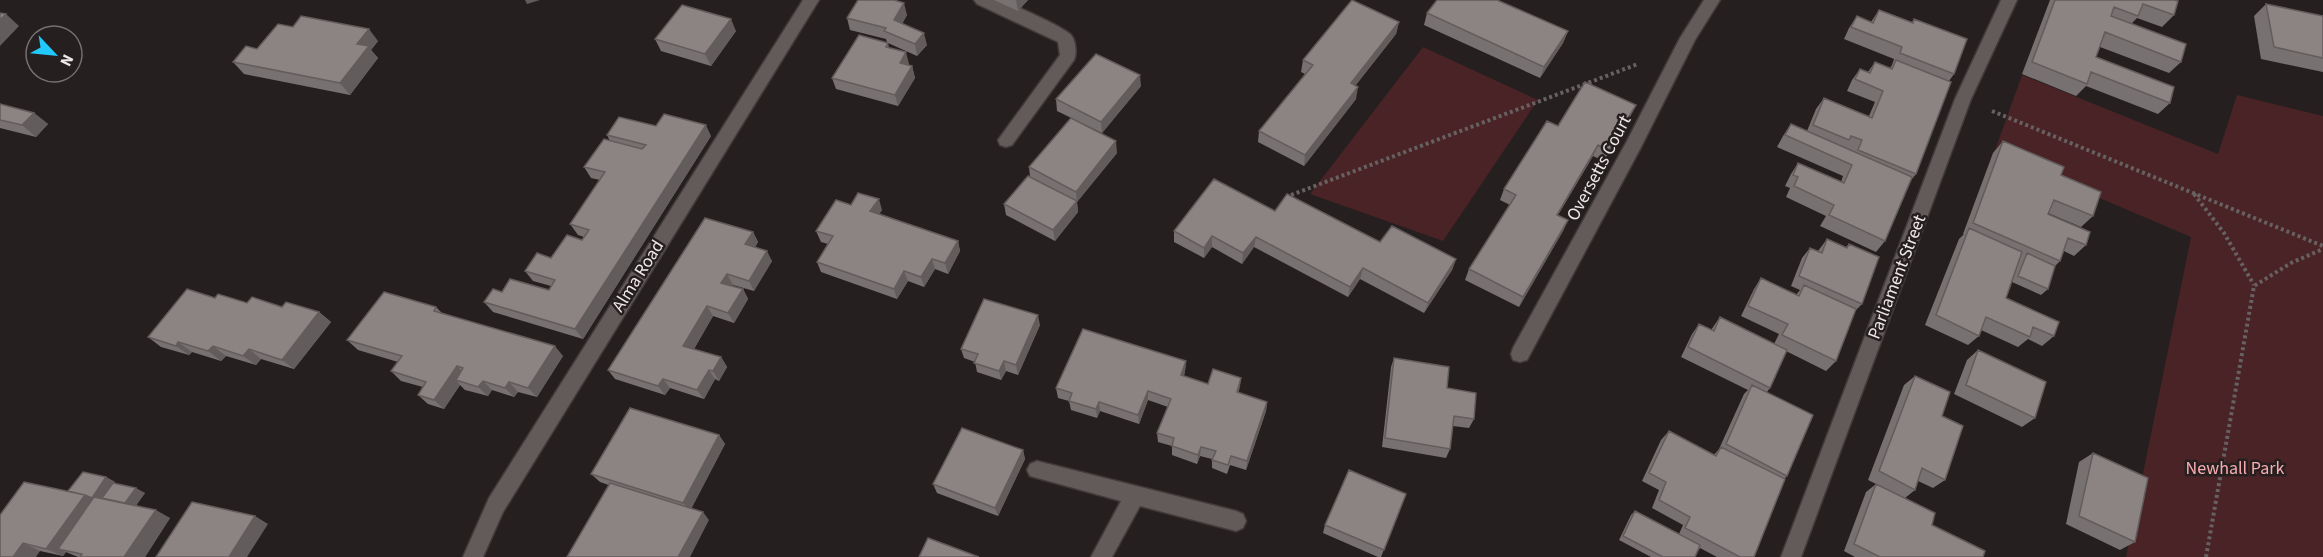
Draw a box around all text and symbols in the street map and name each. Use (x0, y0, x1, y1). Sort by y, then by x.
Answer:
north arrow (24, 24, 84, 84)
text: N (54, 51, 79, 70)
street label: Oversetts Court (1561, 111, 1637, 225)
street label: Parliament Street (1862, 211, 1932, 343)
street label: Alma Road (606, 235, 670, 317)
park label: Newhall Park (2186, 456, 2285, 481)

